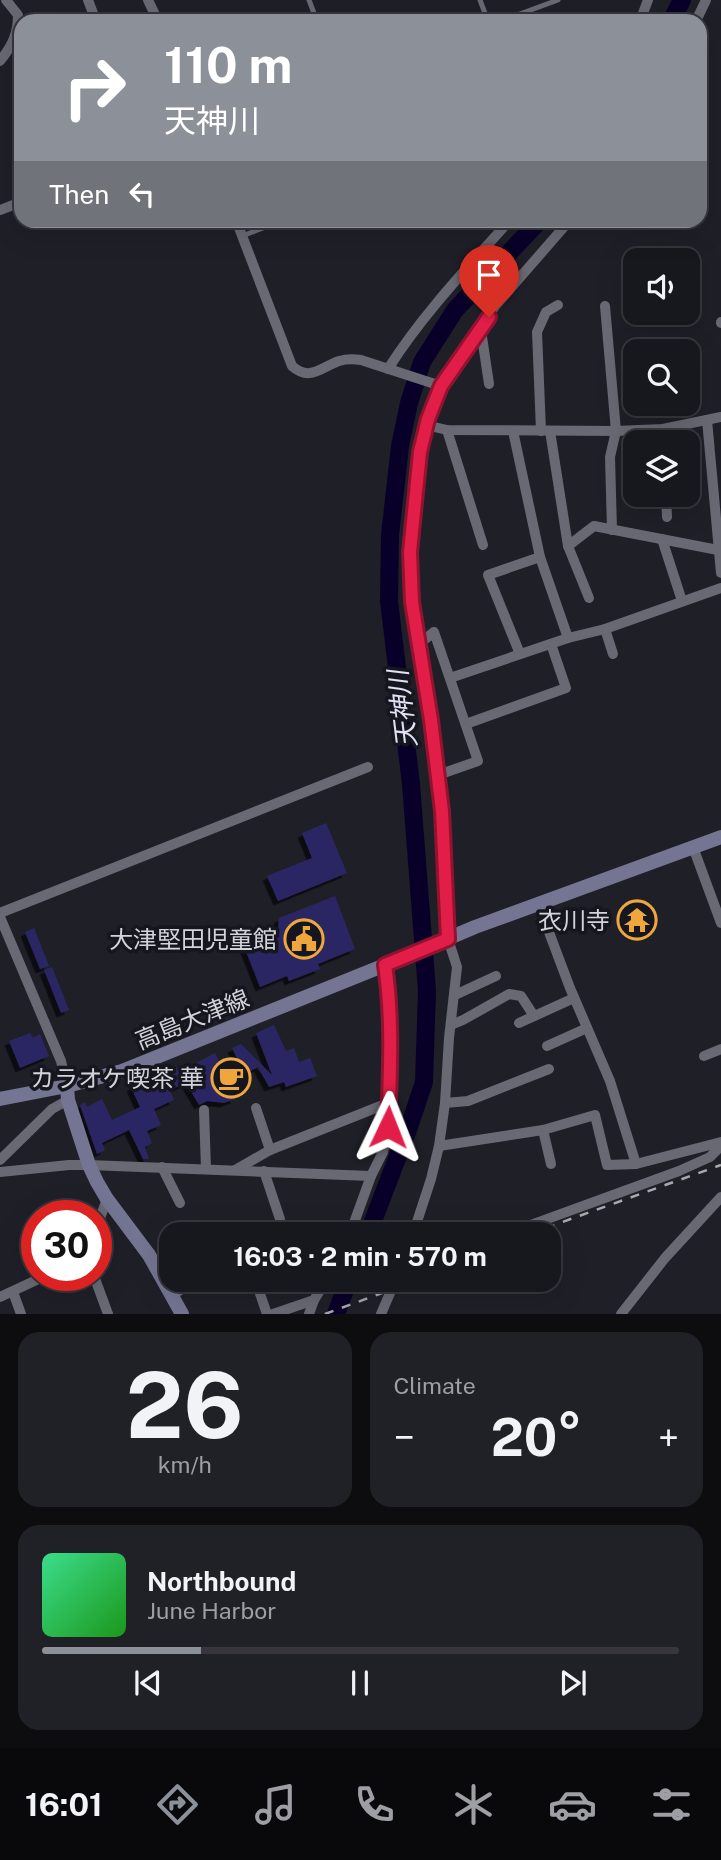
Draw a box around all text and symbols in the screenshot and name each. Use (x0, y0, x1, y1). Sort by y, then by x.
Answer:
text: 110 m (164, 36, 292, 94)
icon: right (49, 42, 140, 133)
text: 天神川 (164, 102, 260, 139)
icon: left (123, 175, 161, 213)
text: Then (49, 179, 109, 210)
pin (459, 245, 519, 317)
map controls (623, 248, 700, 507)
button: sound (623, 248, 700, 325)
icon: arrive (470, 256, 508, 294)
button: search (623, 339, 700, 416)
button: layers (623, 430, 700, 507)
water label: 天神川 (381, 665, 422, 750)
temple icon: 衣川寺 (616, 899, 658, 941)
place label: 衣川寺 (538, 906, 610, 934)
public building icon: 大津堅田児童館 (283, 918, 325, 960)
place label: 大津堅田児童館 (109, 925, 277, 953)
street label: 高島大津線 (131, 984, 253, 1054)
cafe icon: カラオケ喫茶 華 (210, 1057, 252, 1099)
place label: カラオケ喫茶 華 (30, 1064, 204, 1092)
position arrow (351, 1090, 425, 1164)
speed limit sign: 30 (21, 1200, 112, 1291)
text: 16:03 · 2 min · 570 m (233, 1241, 487, 1272)
text: 26 (126, 1352, 244, 1458)
text: Climate (394, 1372, 476, 1399)
text: 20° (491, 1407, 582, 1468)
text: − (394, 1415, 415, 1460)
text: + (658, 1415, 679, 1460)
text: km/h (158, 1451, 212, 1478)
text: Northbound (147, 1566, 296, 1597)
text: June Harbor (147, 1597, 276, 1624)
icon: previous (129, 1664, 167, 1702)
icon: pause (341, 1664, 379, 1702)
icon: next (554, 1664, 592, 1702)
icon: directions (153, 1780, 202, 1829)
icon: music (251, 1780, 300, 1829)
icon: phone (350, 1780, 399, 1829)
icon: climate (449, 1780, 498, 1829)
icon: car (548, 1780, 597, 1829)
icon: filters (647, 1780, 696, 1829)
text: 16:01 (25, 1786, 103, 1823)

